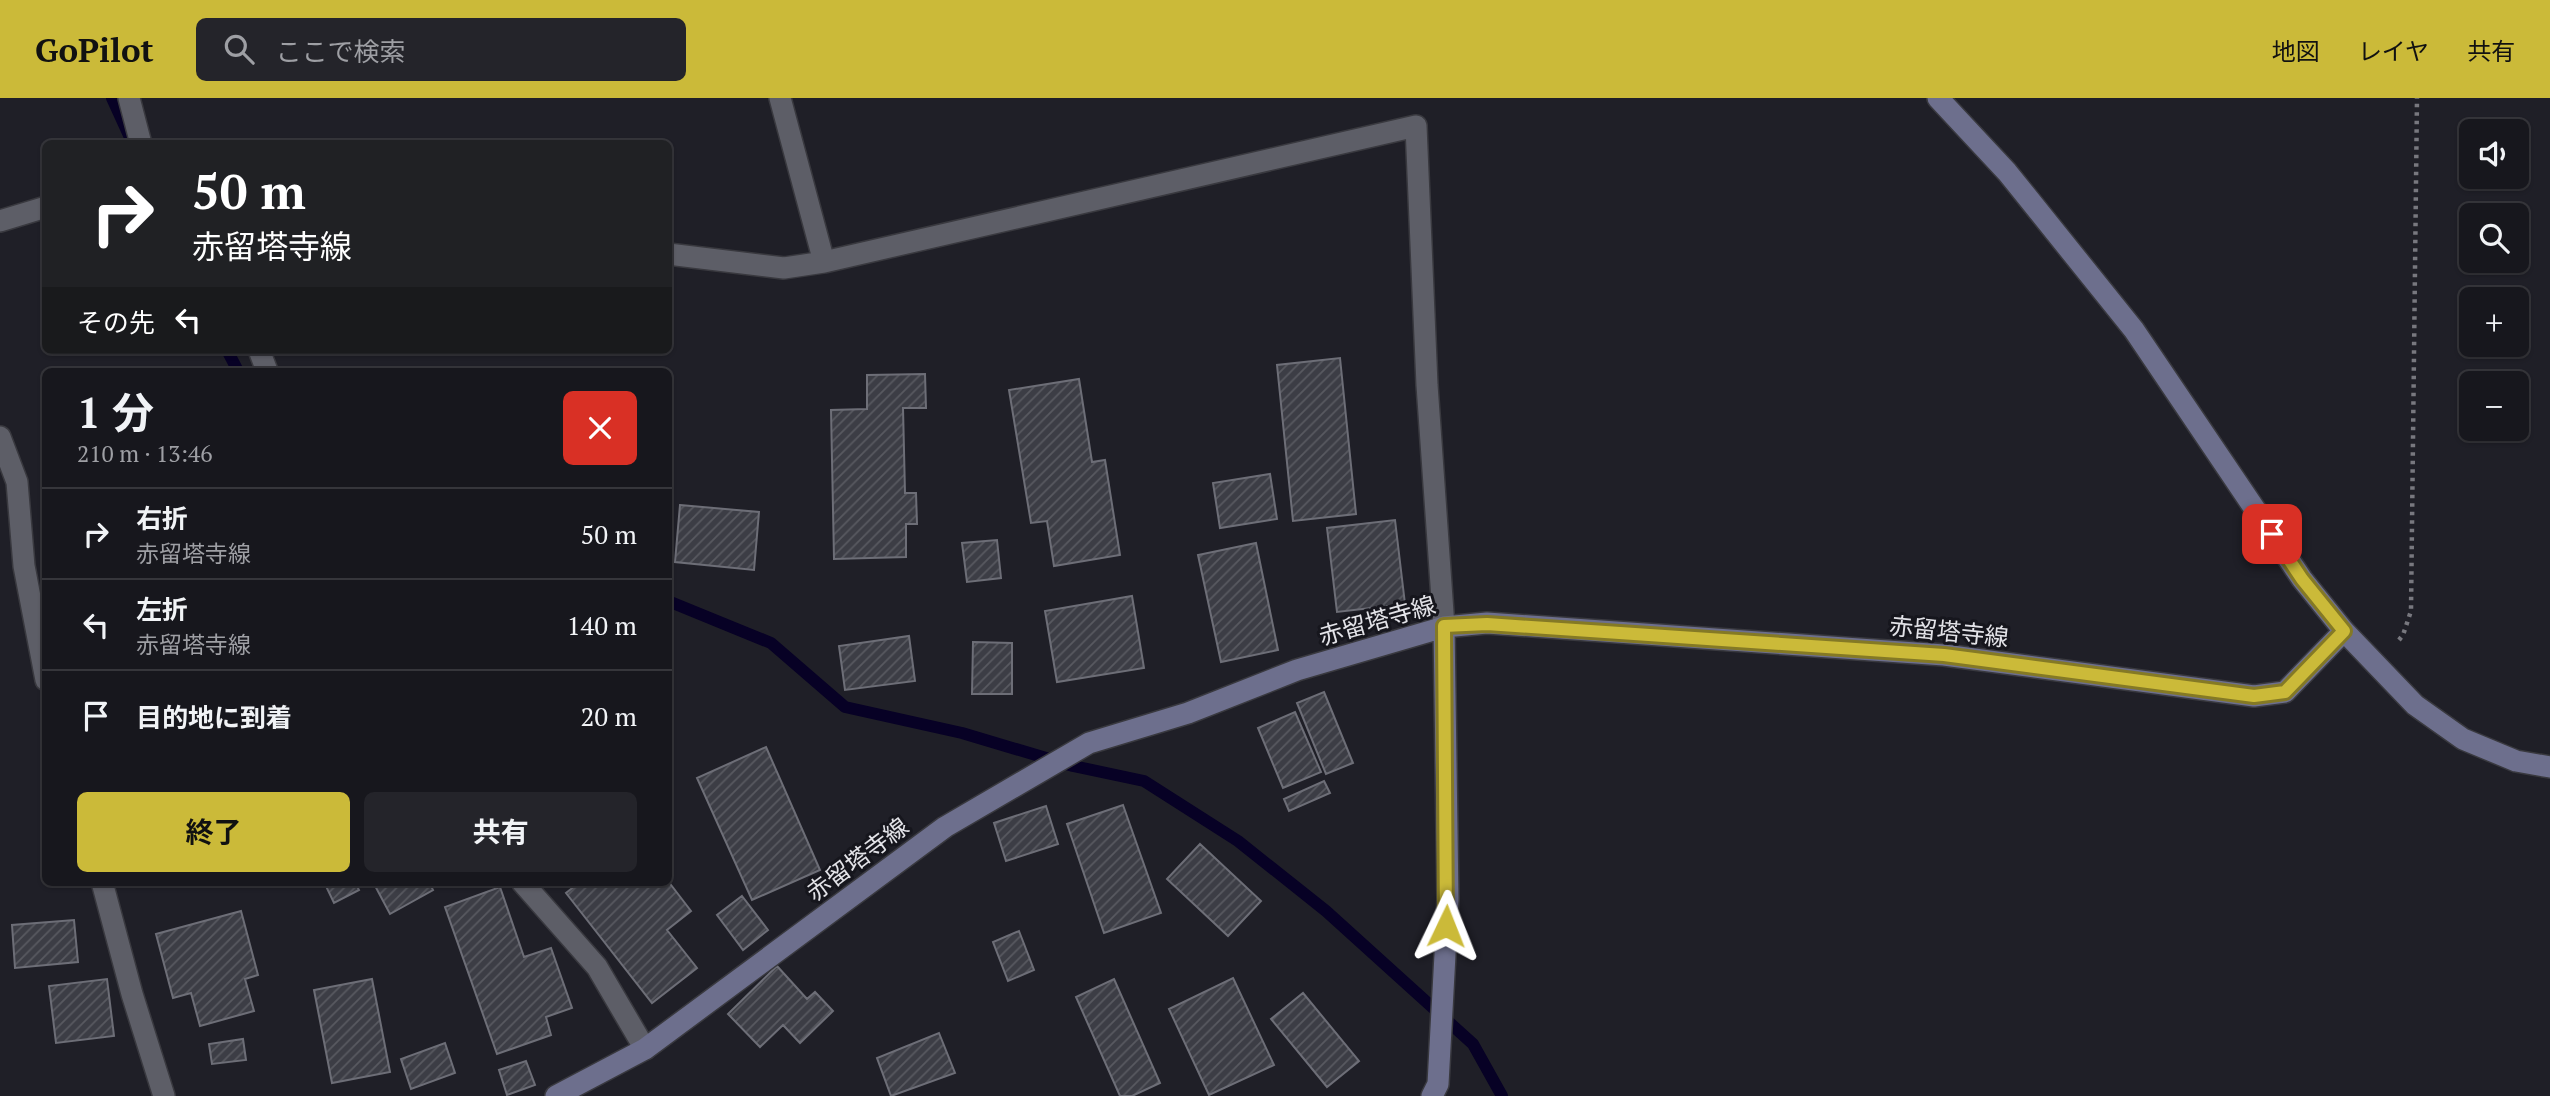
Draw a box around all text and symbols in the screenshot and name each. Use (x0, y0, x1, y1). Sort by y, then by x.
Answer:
search box (196, 18, 686, 81)
text: GoPilot (35, 28, 154, 71)
icon: search (220, 30, 258, 68)
text: ここで検索 (276, 34, 406, 68)
text: 地図 (2272, 35, 2320, 67)
text: レイヤ (2358, 35, 2429, 67)
text: 共有 (2467, 35, 2515, 67)
map controls (2459, 119, 2529, 441)
button: sound (2459, 119, 2529, 189)
text: 50 m (192, 158, 306, 223)
icon: right (77, 168, 168, 259)
button: search (2459, 203, 2529, 273)
text: 赤留塔寺線 (192, 225, 352, 267)
button: + (2459, 287, 2529, 357)
icon: left (169, 301, 207, 339)
text: その先 (77, 305, 155, 339)
button: − (2459, 371, 2529, 441)
text: 1 分 (77, 384, 154, 440)
button: close (563, 391, 637, 465)
text: 210 m · 13:46 (77, 438, 212, 469)
text: 右折 (136, 501, 188, 535)
pin (2242, 504, 2302, 564)
icon: right (77, 515, 115, 553)
icon: arrive (2253, 515, 2291, 553)
text: 50 m (581, 517, 637, 551)
text: 赤留塔寺線 (136, 538, 251, 569)
street label: 赤留塔寺線 (1315, 588, 1439, 652)
text: 左折 (136, 592, 188, 626)
icon: left (77, 606, 115, 644)
text: 140 m (567, 608, 637, 642)
street label: 赤留塔寺線 (1888, 609, 2010, 653)
text: 赤留塔寺線 (136, 629, 251, 660)
icon: arrive (77, 697, 115, 735)
text: 20 m (581, 699, 637, 733)
text: 目的地に到着 (136, 700, 292, 734)
button: 終了 (77, 792, 350, 872)
button: 共有 (364, 792, 637, 872)
street label: 赤留塔寺線 (799, 810, 915, 908)
position arrow (1409, 889, 1483, 963)

